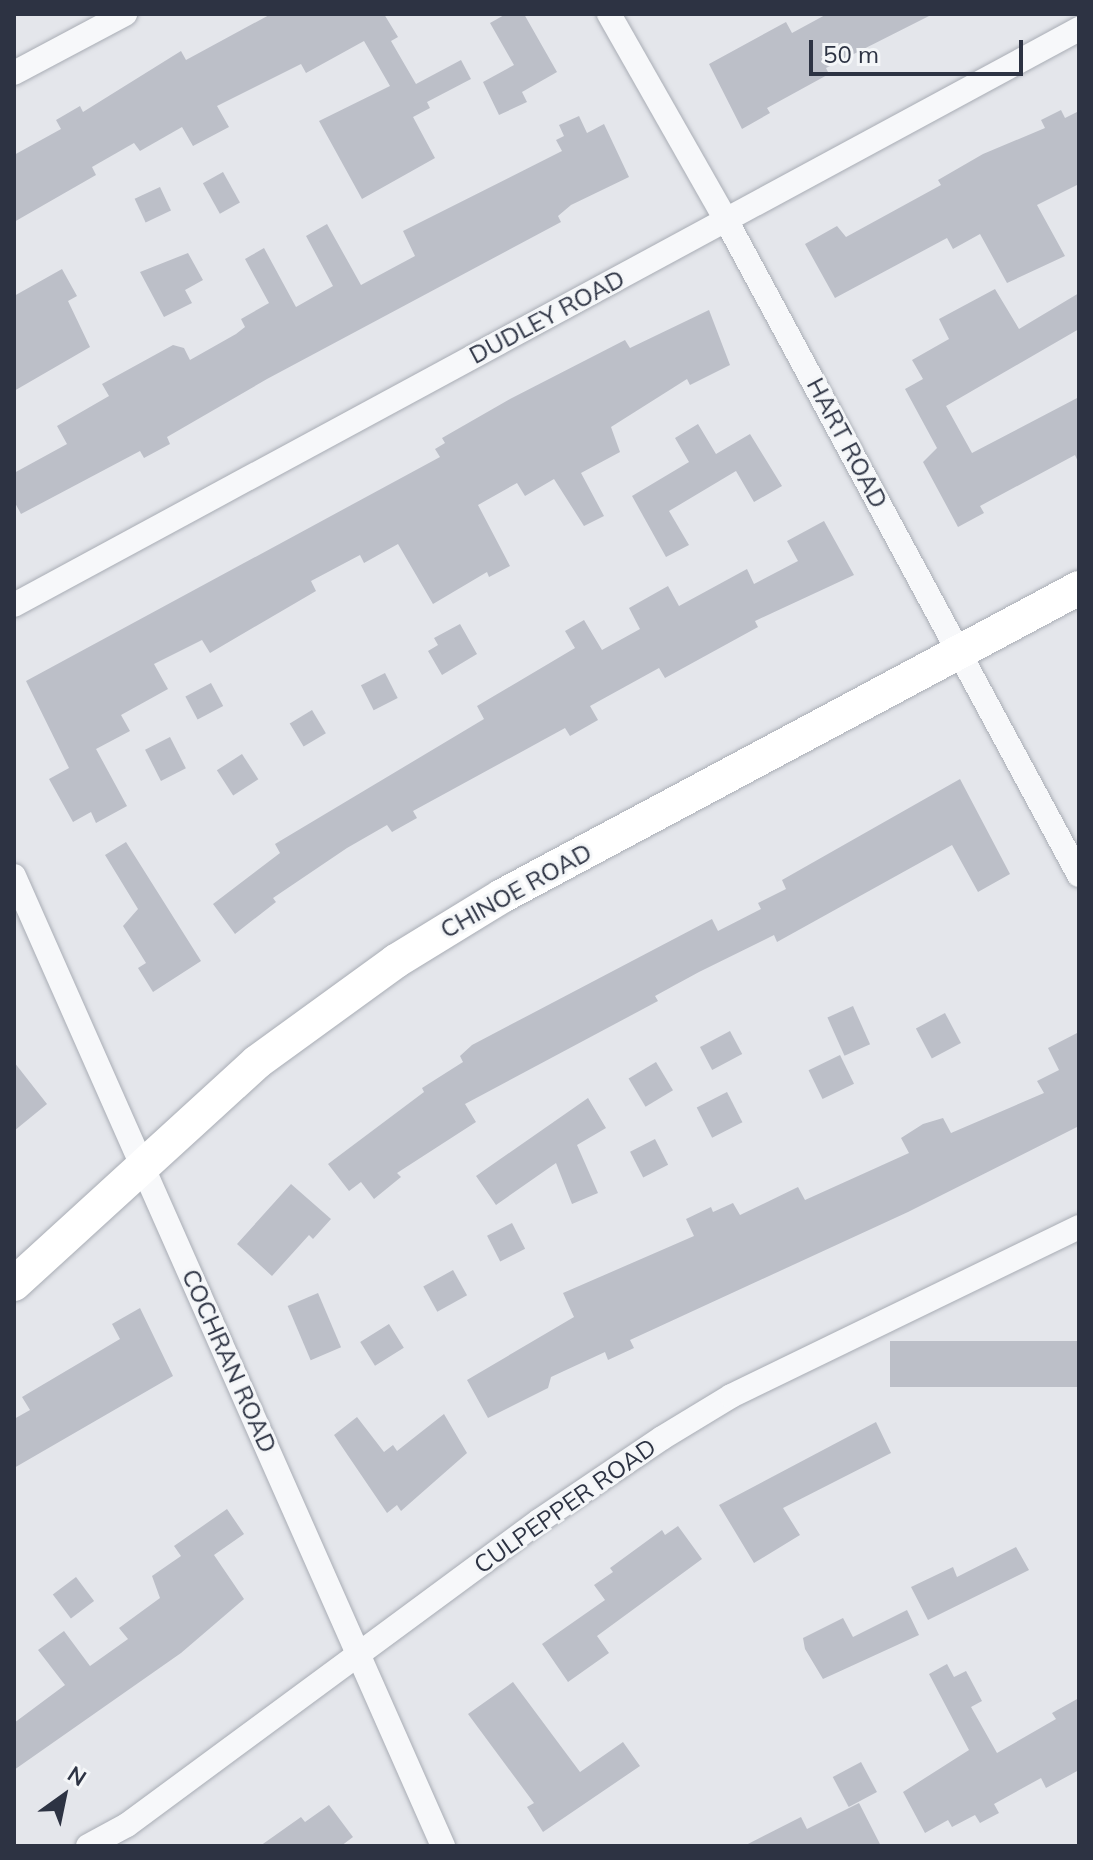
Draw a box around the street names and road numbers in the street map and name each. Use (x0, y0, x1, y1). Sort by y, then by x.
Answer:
street label: DUDLEY ROAD (465, 264, 629, 370)
street label: HART ROAD (801, 373, 893, 513)
street label: CHINOE ROAD (435, 838, 597, 944)
street label: COCHRAN ROAD (176, 1265, 282, 1457)
street label: CULPEPPER ROAD (469, 1432, 661, 1580)

